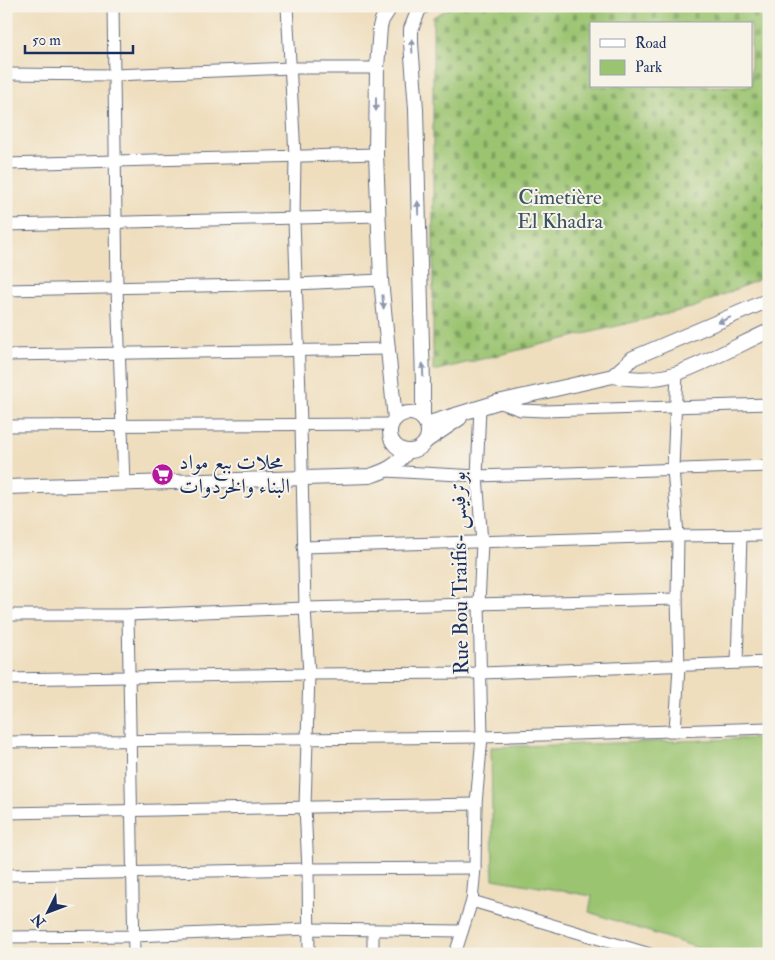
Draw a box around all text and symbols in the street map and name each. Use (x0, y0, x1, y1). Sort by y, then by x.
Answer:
scale bar (25, 22, 132, 54)
legend (590, 22, 752, 88)
text: 50 m (32, 31, 61, 50)
text: Road (635, 34, 667, 53)
one-way arrow (407, 37, 415, 53)
text: Park (635, 58, 662, 77)
one-way arrow (372, 97, 380, 113)
park label: Cimetière El Khadra (517, 184, 603, 235)
one-way arrow (414, 200, 422, 216)
one-way arrow (380, 294, 388, 310)
one-way arrow (717, 316, 731, 324)
one-way arrow (419, 362, 427, 378)
place label: محلات ببع مواد البناء والخردوات (179, 449, 290, 500)
supermarket icon: محلات ببع مواد البناء والخردوات (151, 462, 175, 486)
street label: Rue Bou Traifis- بوترفيس (445, 471, 475, 675)
north arrow (22, 888, 72, 938)
text: N (28, 910, 50, 931)

